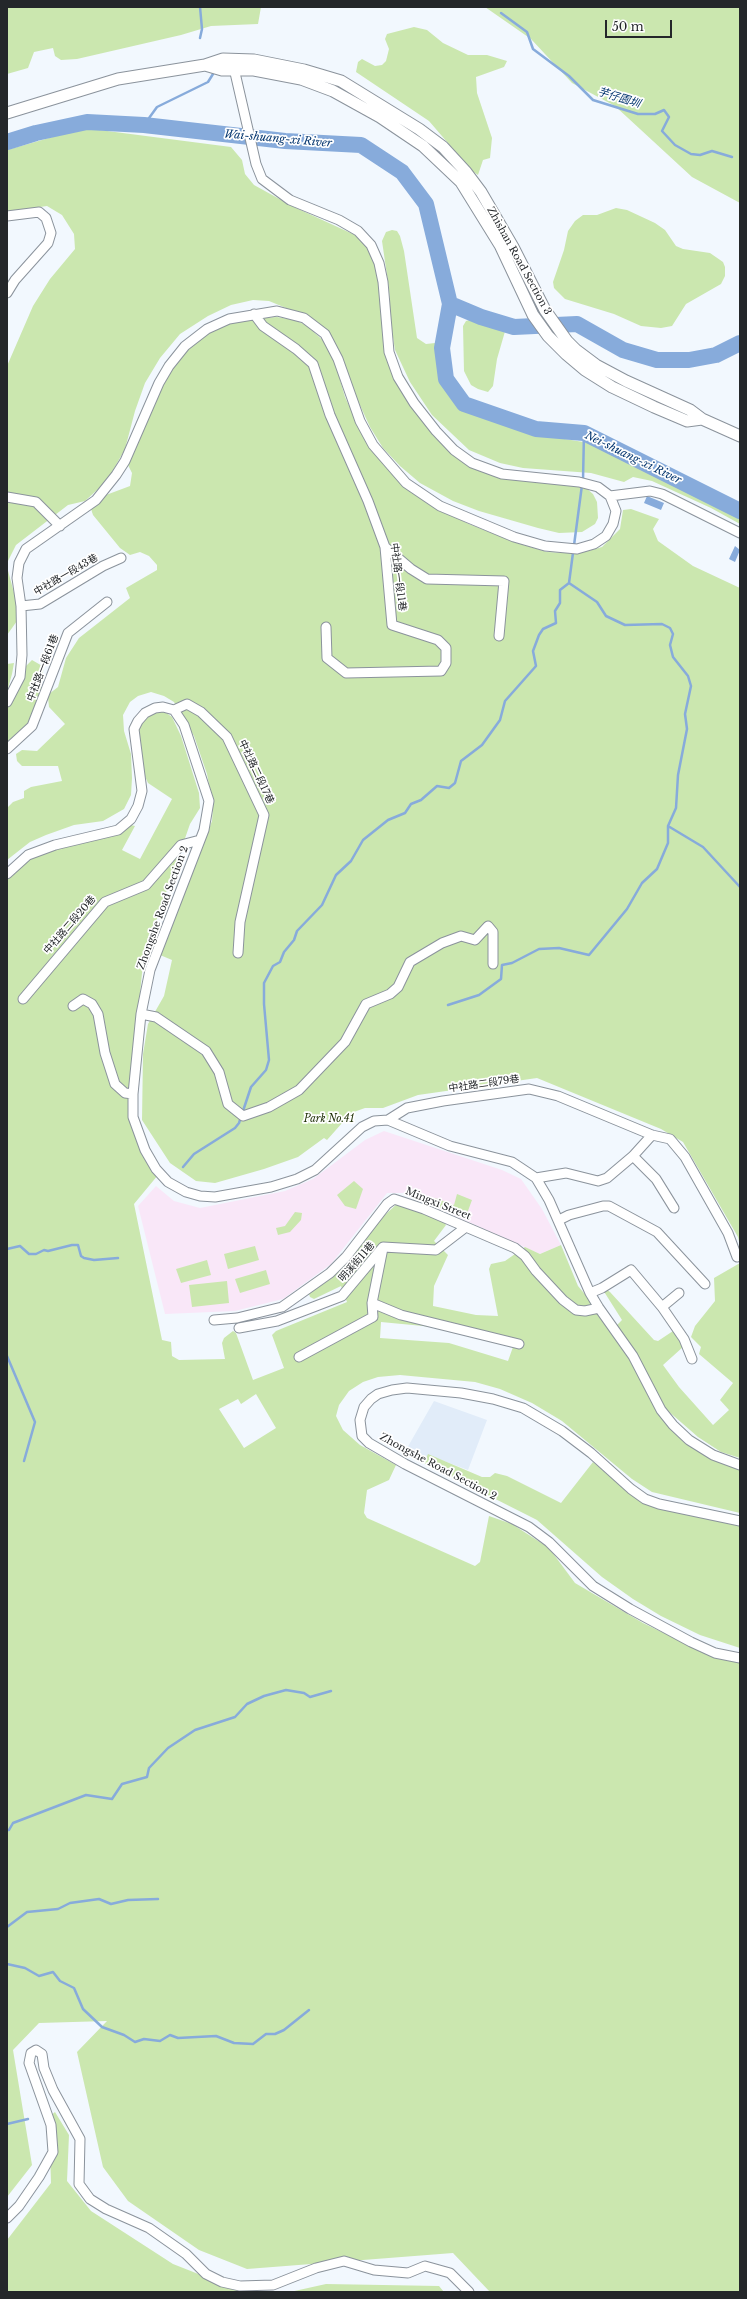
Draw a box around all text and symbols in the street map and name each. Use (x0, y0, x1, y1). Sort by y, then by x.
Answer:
scale bar (607, 12, 674, 38)
text: 50 m (612, 19, 644, 34)
water label: 芋仔園圳 (596, 85, 642, 111)
water label: Wai-shuang-xi River (224, 128, 332, 150)
street label: Zhishan Road Section 3 (484, 205, 554, 317)
water label: Nei-shuang-xi River (583, 429, 683, 487)
street label: 中社路一段11巷 (388, 542, 408, 612)
street label: 中社路一段43巷 (32, 552, 100, 598)
street label: 中社路一段61巷 (25, 633, 61, 703)
street label: 中社路二段17巷 (236, 738, 276, 806)
street label: Zhongshe Road Section 2 (135, 845, 191, 971)
street label: 中社路二段20巷 (41, 893, 99, 957)
street label: 中社路二段79巷 (448, 1073, 520, 1095)
park label: Park No.41 (304, 1113, 354, 1125)
street label: Mingxi Street (403, 1185, 473, 1223)
street label: 明溪街11巷 (336, 1240, 378, 1284)
street label: Zhongshe Road Section 2 (377, 1431, 499, 1503)

